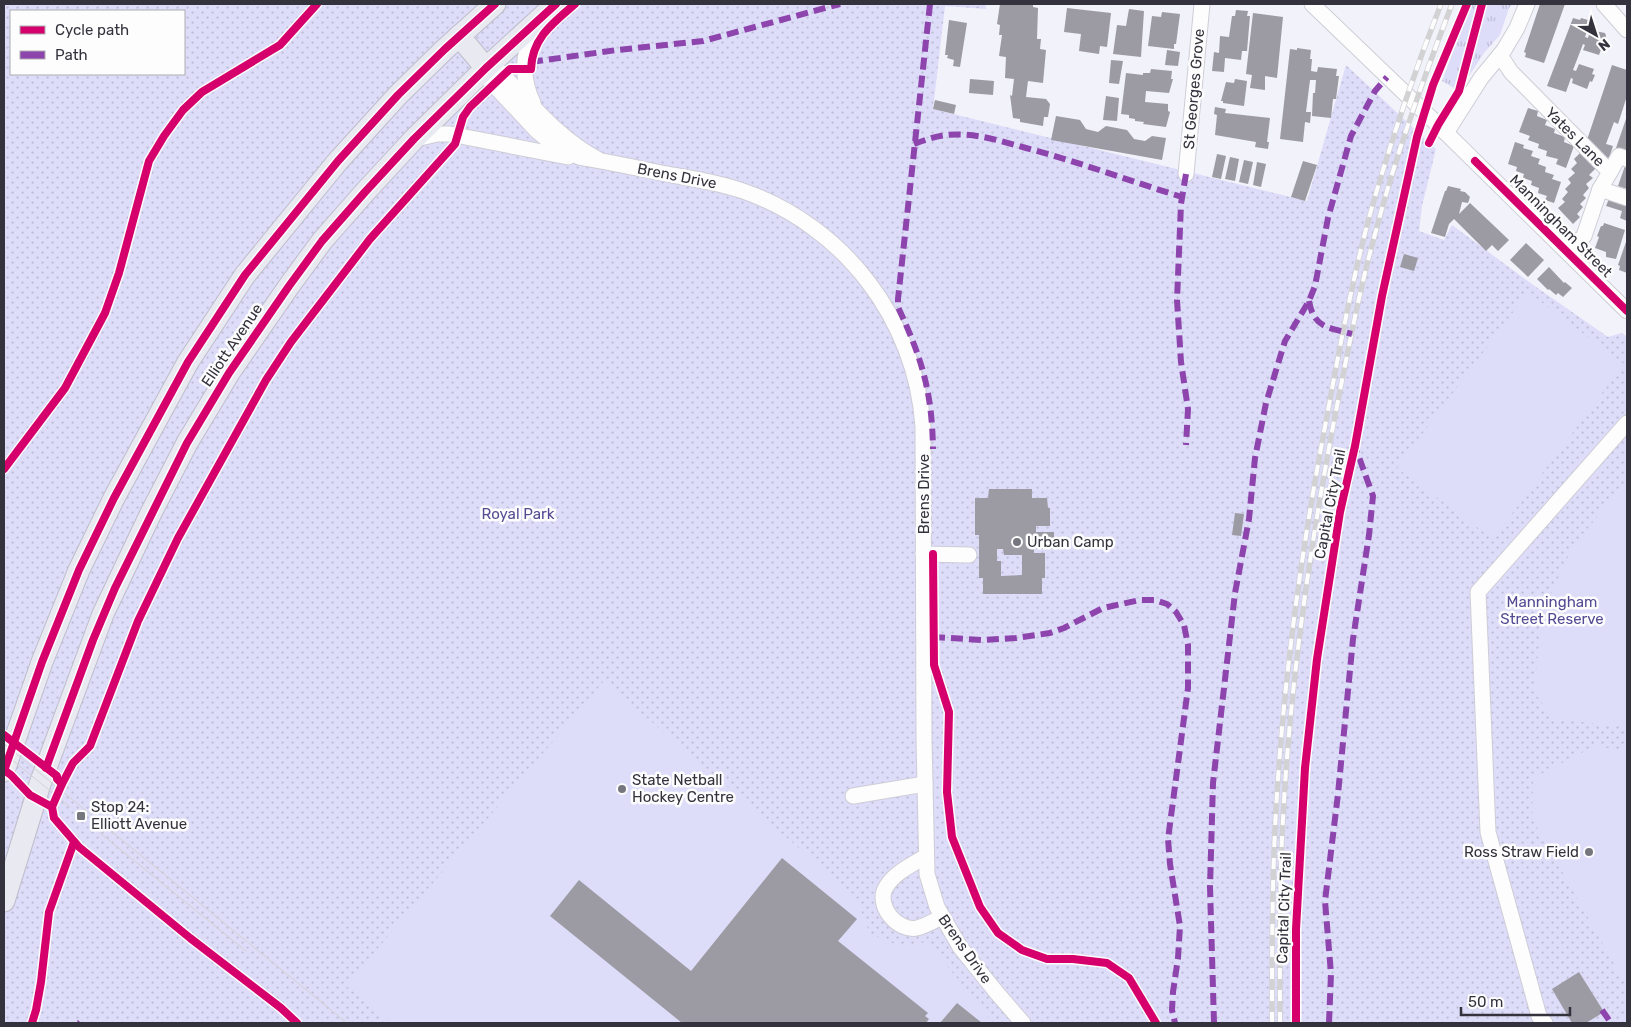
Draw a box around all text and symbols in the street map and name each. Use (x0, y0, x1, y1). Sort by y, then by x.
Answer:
legend (10, 10, 185, 75)
north arrow (1571, 10, 1621, 60)
text: Cycle path (55, 21, 129, 39)
street label: St Georges Grove (1180, 28, 1208, 150)
text: N (1595, 35, 1613, 54)
text: Path (55, 46, 88, 64)
street label: Yates Lane (1542, 104, 1608, 170)
street label: Brens Drive (636, 159, 718, 193)
street label: Manningham Street (1506, 171, 1616, 281)
street label: Elliott Avenue (198, 300, 266, 390)
street label: Capital City Trail (1311, 448, 1349, 560)
street label: Brens Drive (915, 454, 933, 534)
park label: Royal Park (482, 505, 555, 523)
place label: Urban Camp (1027, 533, 1114, 551)
marker: Urban Camp (1011, 536, 1023, 548)
park label: Manningham Street Reserve (1500, 593, 1604, 628)
place label: State Netball Hockey Centre (632, 771, 734, 806)
marker: State Netball Hockey Centre (616, 783, 628, 795)
place label: Stop 24: Elliott Avenue (91, 798, 187, 833)
marker: Stop 24: Elliott Avenue (75, 810, 87, 822)
place label: Ross Straw Field (1464, 843, 1579, 861)
marker: Ross Straw Field (1583, 846, 1595, 858)
street label: Capital City Trail (1273, 852, 1295, 964)
street label: Brens Drive (935, 911, 995, 987)
scale bar (1461, 984, 1570, 1016)
text: 50 m (1468, 993, 1503, 1011)

